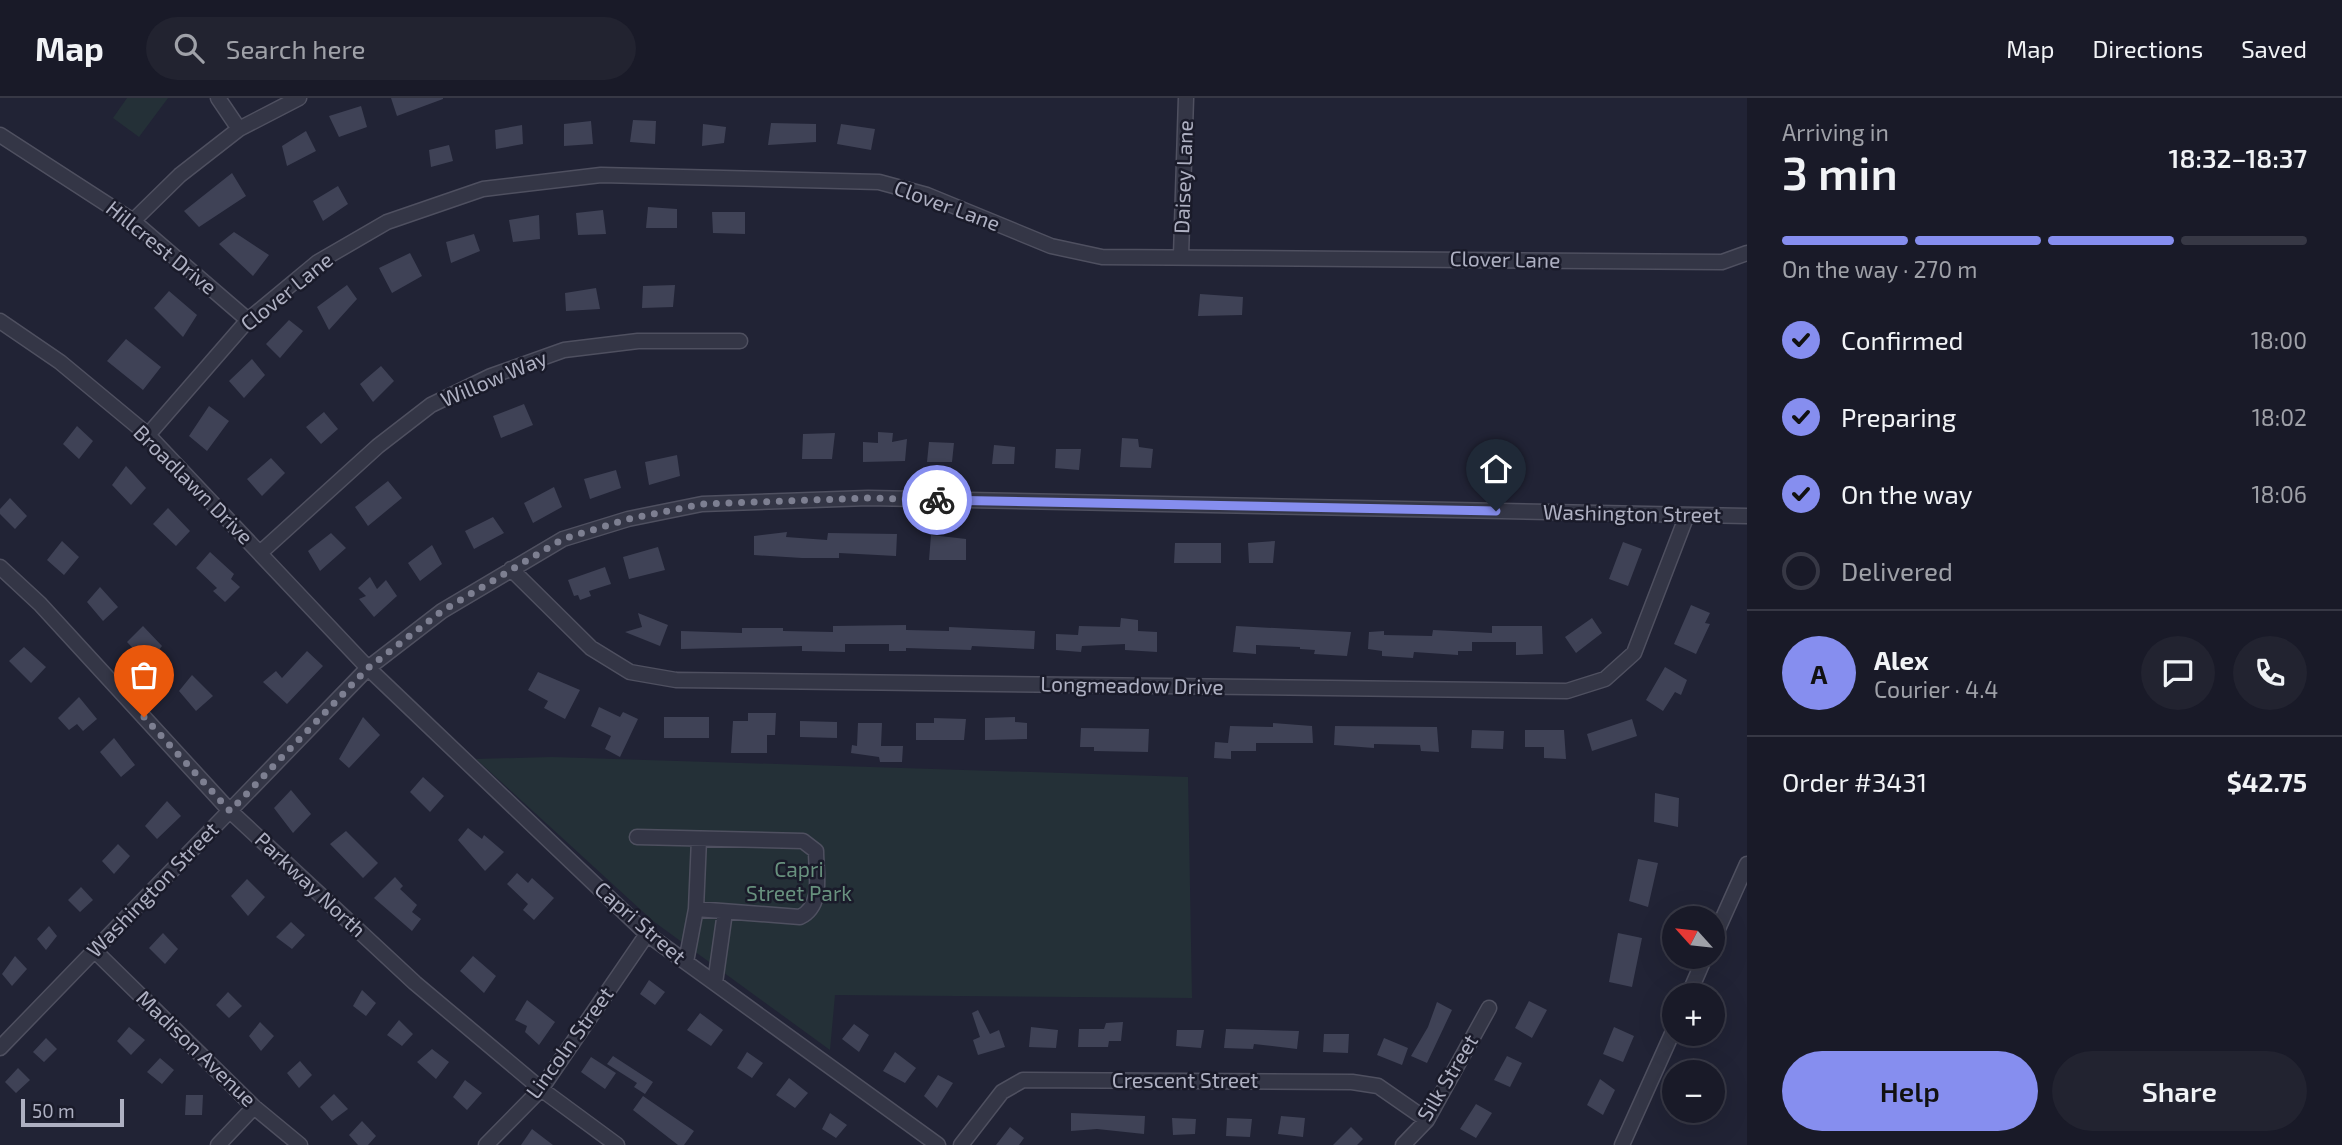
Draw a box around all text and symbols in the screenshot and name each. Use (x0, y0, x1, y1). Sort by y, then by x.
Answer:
search box (146, 17, 636, 80)
text: Map (35, 28, 104, 68)
icon: search (170, 29, 208, 67)
text: Search here (226, 33, 365, 64)
text: Map (2006, 34, 2054, 63)
text: Directions (2092, 34, 2203, 63)
text: Saved (2241, 34, 2307, 63)
text: Arriving in (1782, 118, 1889, 146)
street label: Daisey Lane (1168, 120, 1197, 234)
text: 18:32–18:37 (2169, 142, 2307, 173)
text: 3 min (1782, 144, 1898, 199)
street label: Clover Lane (891, 174, 1004, 235)
street label: Hillcrest Drive (102, 195, 222, 299)
street label: Clover Lane (1449, 245, 1561, 272)
street label: Clover Lane (235, 246, 337, 335)
text: On the way · 270 m (1782, 255, 1977, 283)
icon: check (1782, 321, 1820, 359)
text: Confirmed (1841, 324, 1964, 355)
text: 18:00 (2251, 326, 2307, 354)
street label: Willow Way (436, 344, 550, 411)
icon: check (1782, 398, 1820, 436)
text: Preparing (1841, 401, 1956, 432)
text: 18:02 (2252, 403, 2307, 431)
street label: Broadlawn Drive (129, 419, 259, 549)
pin (1466, 439, 1526, 511)
icon: home (1477, 450, 1515, 488)
courier (902, 465, 972, 535)
icon: check (1782, 475, 1820, 513)
text: On the way (1841, 478, 1972, 509)
text: 18:06 (2251, 480, 2307, 508)
icon: bike (918, 481, 956, 519)
street label: Washington Street (1543, 498, 1721, 527)
text: Delivered (1841, 555, 1953, 586)
button: chat (2141, 636, 2215, 710)
button: phone (2233, 636, 2307, 710)
text: Alex (1874, 644, 1929, 675)
pin (114, 645, 174, 717)
icon: bag (125, 656, 163, 694)
text: A (1811, 658, 1827, 689)
street label: Longmeadow Drive (1040, 670, 1224, 699)
text: Courier · 4.4 (1874, 675, 1998, 703)
text: Order #3431 (1782, 766, 1927, 797)
text: $42.75 (2227, 766, 2307, 797)
street label: Washington Street (81, 816, 223, 962)
street label: Parkway North (250, 826, 372, 942)
park label: Capri Street Park (746, 856, 852, 905)
street label: Capri Street (590, 876, 692, 968)
north arrow (1662, 906, 1726, 970)
map controls (1662, 906, 1725, 1123)
street label: Lincoln Street (520, 981, 618, 1103)
button: + (1662, 983, 1725, 1046)
street label: Madison Avenue (132, 985, 262, 1111)
street label: Silk Street (1411, 1029, 1482, 1125)
button: Help (1782, 1051, 2038, 1131)
button: Share (2052, 1051, 2307, 1131)
button: − (1662, 1060, 1725, 1123)
street label: Crescent Street (1112, 1067, 1258, 1092)
scale bar (21, 1096, 124, 1128)
text: 50 m (32, 1099, 75, 1122)

